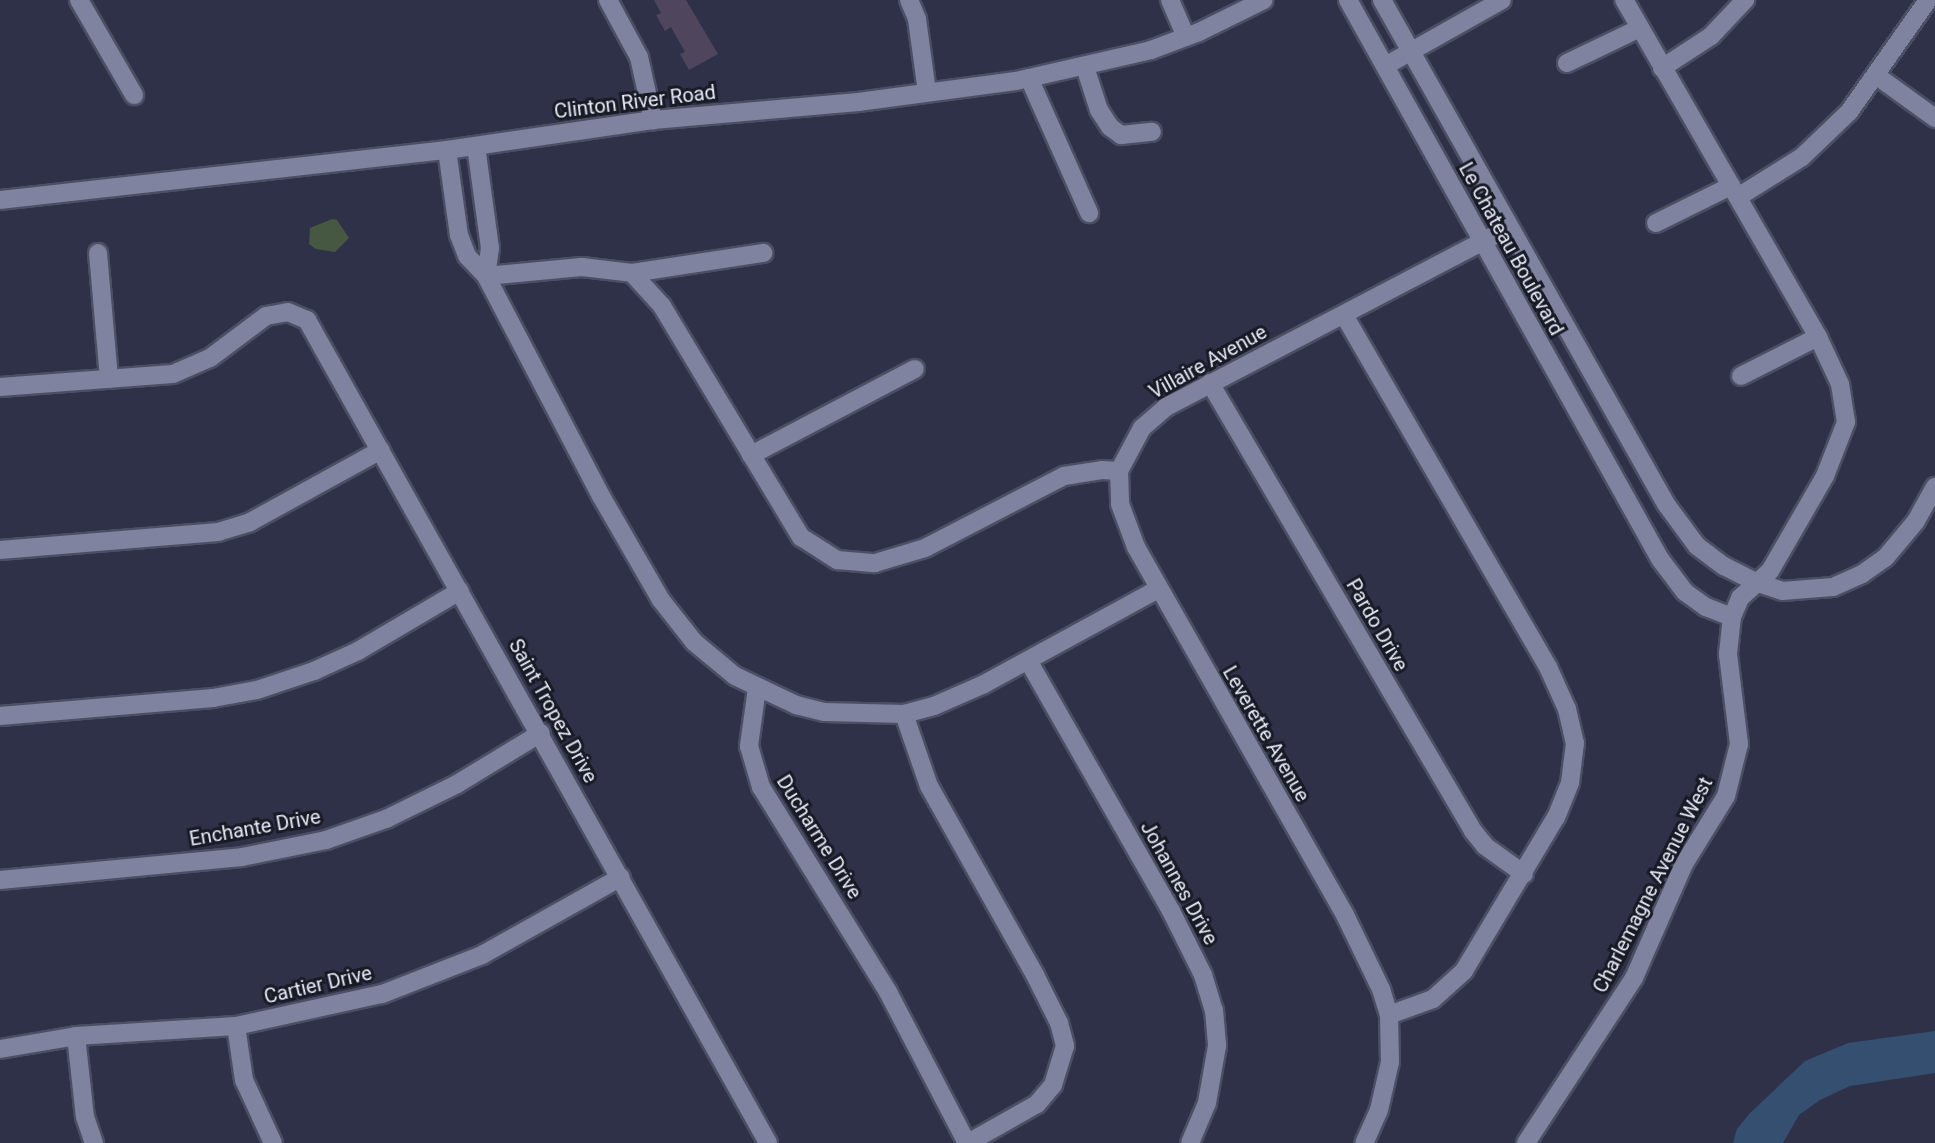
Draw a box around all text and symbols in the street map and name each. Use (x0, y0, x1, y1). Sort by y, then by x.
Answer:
street label: Clinton River Road (553, 80, 717, 124)
street label: Le Chateau Boulevard (1454, 158, 1568, 340)
street label: Villaire Avenue (1145, 320, 1271, 404)
street label: Pardo Drive (1341, 575, 1413, 675)
street label: Saint Tropez Drive (503, 635, 603, 787)
street label: Leverette Avenue (1217, 662, 1315, 806)
street label: Ducharme Drive (771, 771, 867, 903)
street label: Charlemagne Avenue West (1588, 773, 1718, 997)
street label: Enchante Drive (187, 805, 323, 851)
street label: Johannes Drive (1135, 817, 1223, 949)
street label: Cartier Drive (262, 961, 374, 1009)

